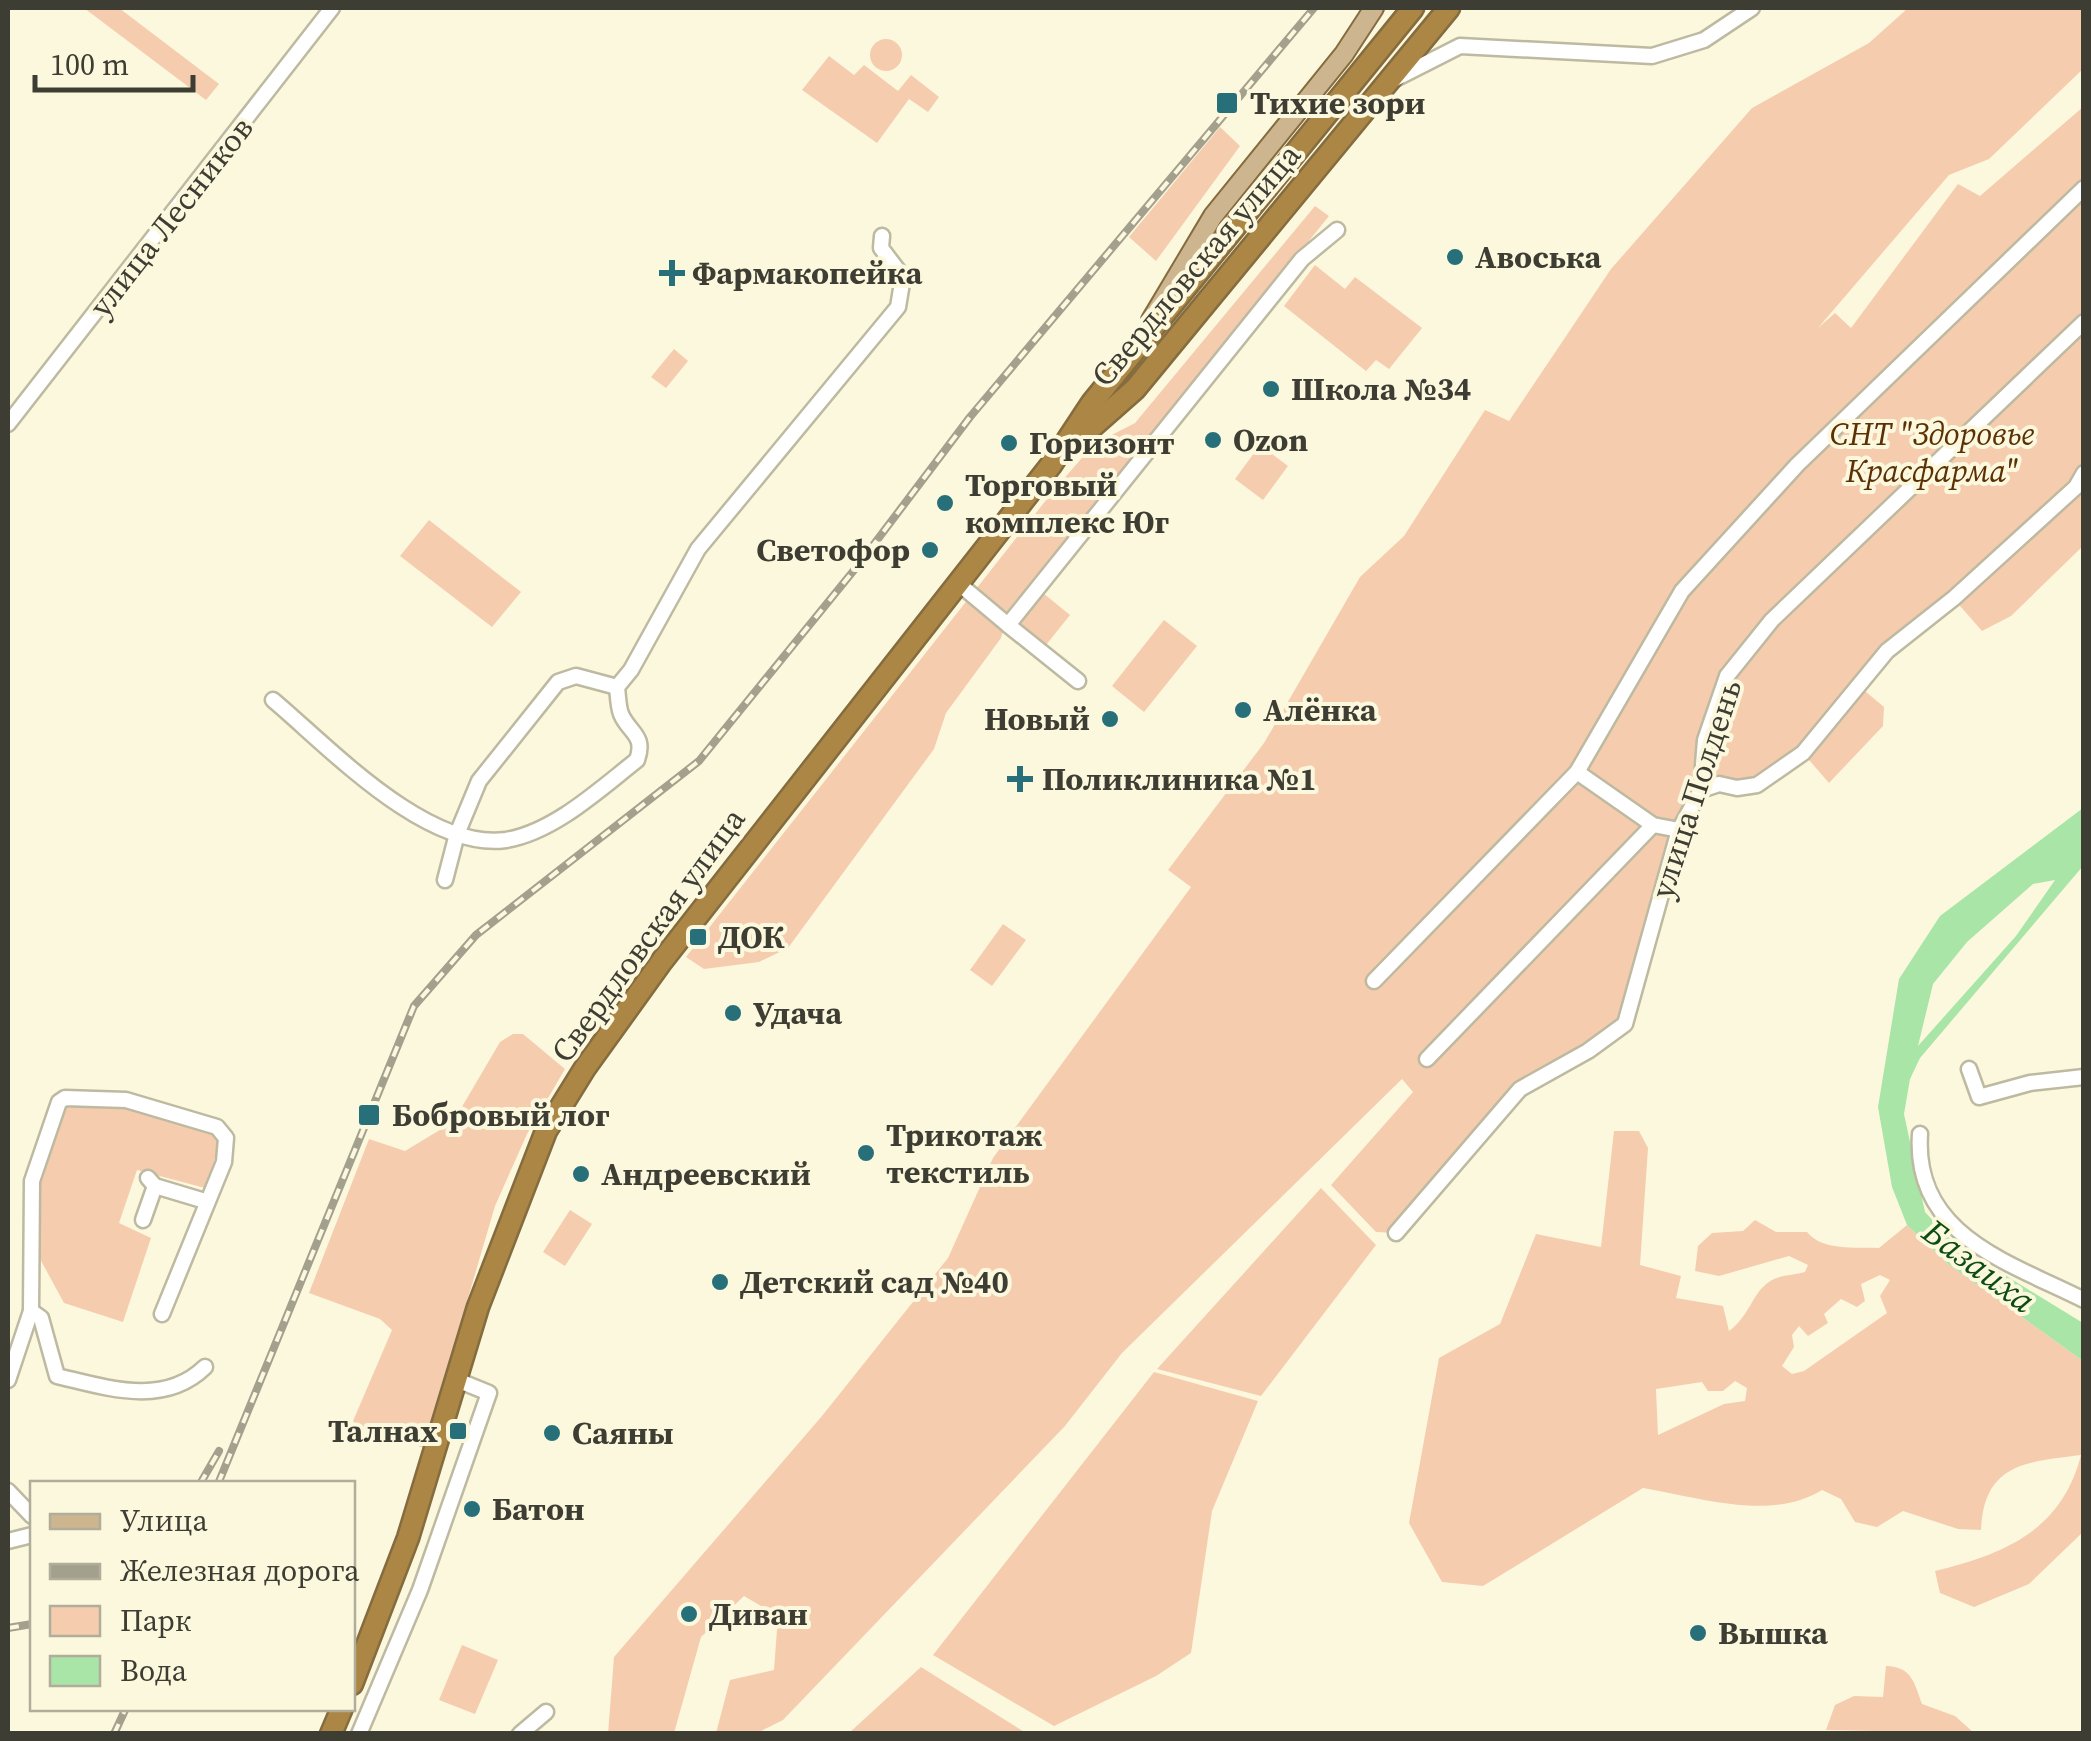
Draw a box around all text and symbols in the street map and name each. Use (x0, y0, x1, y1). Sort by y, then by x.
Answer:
scale bar (35, 30, 192, 92)
text: 100 m (50, 44, 129, 85)
place label: Тихие зори (1250, 81, 1426, 125)
marker: Тихие зори (1214, 90, 1240, 116)
street label: улица Лесников (79, 108, 263, 326)
street label: Свердловская улица (1081, 134, 1311, 396)
place label: Авоська (1475, 235, 1602, 279)
marker: Авоська (1444, 246, 1466, 268)
place label: Фармакопейка (692, 251, 923, 295)
marker: Фармакопейка (661, 262, 683, 284)
place label: Школа №34 (1291, 367, 1471, 411)
marker: Школа №34 (1260, 378, 1282, 400)
park label: СНТ "Здоровье Красфарма" (1830, 412, 2034, 493)
place label: Ozon (1233, 418, 1308, 462)
place label: Горизонт (1029, 421, 1175, 465)
marker: Ozon (1202, 429, 1224, 451)
marker: Горизонт (998, 432, 1020, 454)
place label: Торговый комплекс Юг (965, 463, 1170, 544)
marker: Торговый комплекс Юг (934, 492, 956, 514)
place label: Светофор (756, 528, 910, 572)
marker: Светофор (919, 539, 941, 561)
street label: улица Полдень (1640, 674, 1752, 904)
place label: Алёнка (1263, 688, 1378, 732)
place label: Новый (984, 697, 1090, 741)
marker: Алёнка (1232, 699, 1254, 721)
marker: Новый (1099, 708, 1121, 730)
place label: Поликлиника №1 (1042, 757, 1317, 801)
marker: Поликлиника №1 (1007, 766, 1033, 792)
street label: Свердловская улица (541, 798, 756, 1071)
place label: ДОК (718, 915, 785, 959)
marker: ДОК (687, 926, 709, 948)
place label: Удача (753, 991, 843, 1035)
marker: Удача (722, 1002, 744, 1024)
place label: Бобровый лог (392, 1093, 610, 1137)
marker: Бобровый лог (356, 1102, 382, 1128)
place label: Трикотаж текстиль (886, 1113, 1043, 1194)
marker: Трикотаж текстиль (855, 1142, 877, 1164)
place label: Андреевский (601, 1152, 811, 1196)
marker: Андреевский (570, 1163, 592, 1185)
water label: Базаиха (1912, 1207, 2045, 1324)
place label: Детский сад №40 (740, 1260, 1009, 1304)
marker: Детский сад №40 (709, 1271, 731, 1293)
place label: Талнах (328, 1409, 438, 1453)
place label: Саяны (572, 1411, 674, 1455)
marker: Талнах (447, 1420, 469, 1442)
marker: Саяны (541, 1422, 563, 1444)
legend (30, 1481, 355, 1711)
place label: Батон (492, 1487, 585, 1531)
marker: Батон (461, 1498, 483, 1520)
text: Улица (120, 1500, 208, 1541)
text: Железная дорога (120, 1550, 360, 1591)
place label: Диван (709, 1592, 808, 1636)
text: Парк (120, 1600, 192, 1641)
marker: Диван (678, 1603, 700, 1625)
place label: Вышка (1718, 1611, 1829, 1655)
marker: Вышка (1687, 1622, 1709, 1644)
text: Вода (120, 1650, 188, 1691)

